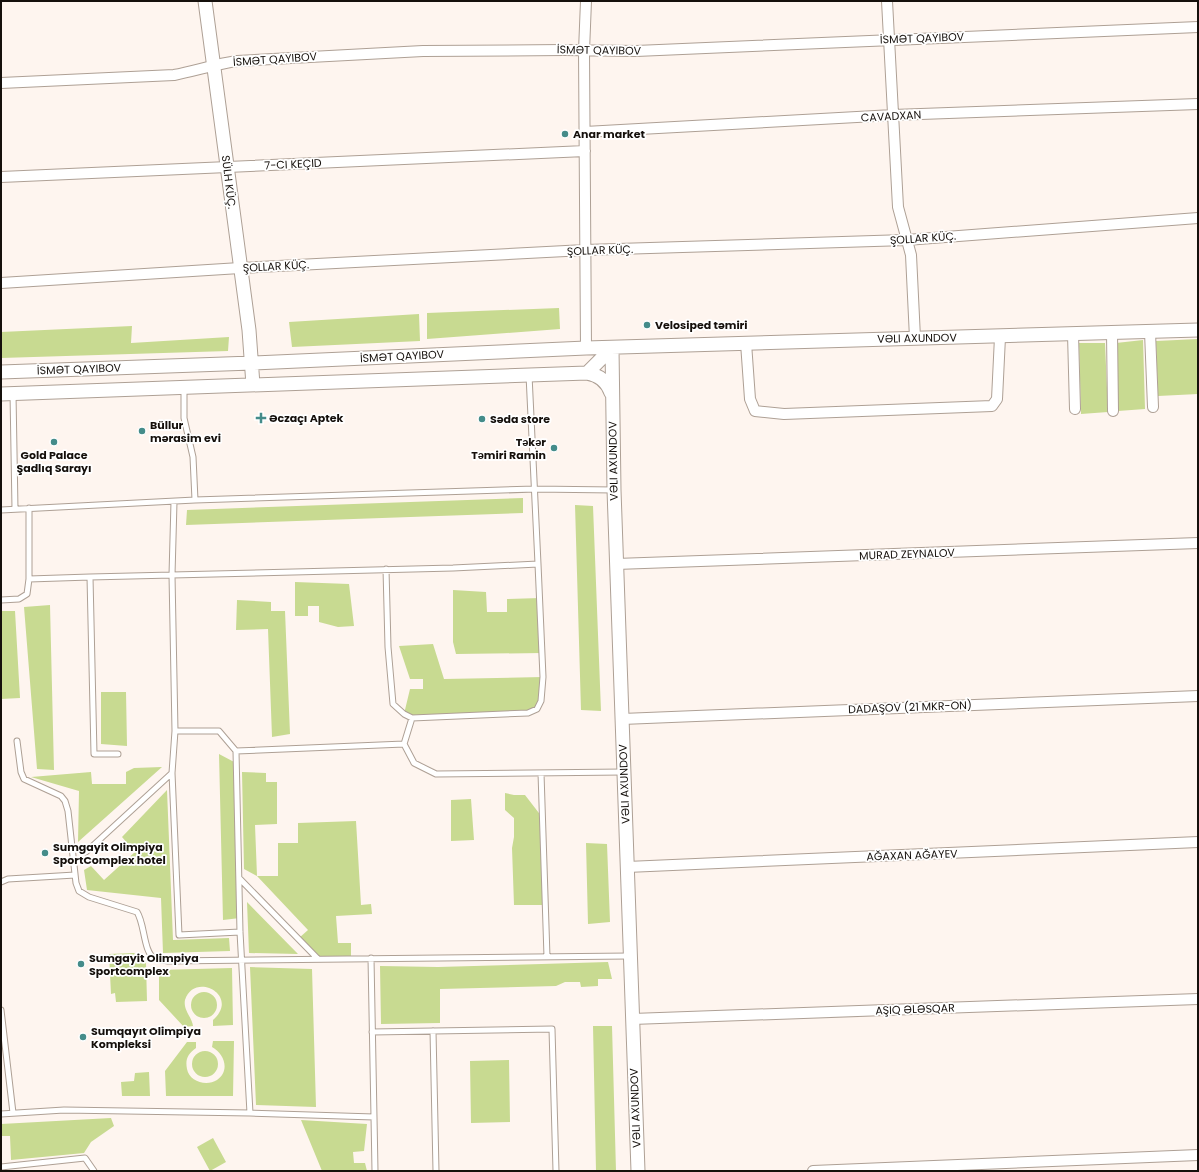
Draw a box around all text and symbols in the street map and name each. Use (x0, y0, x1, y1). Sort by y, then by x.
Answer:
street label: İSMƏT QAYIBOV (880, 29, 965, 47)
street label: İSMƏT QAYIBOV (557, 41, 642, 59)
street label: İSMƏT QAYIBOV (232, 48, 318, 70)
street label: CAVADXAN (860, 106, 922, 126)
place label: Anar market (573, 126, 645, 142)
marker: Anar market (560, 129, 570, 139)
street label: SÜLH KÜÇ. (218, 154, 240, 210)
street label: 7-CI KEÇID (264, 154, 322, 173)
street label: ŞOLLAR KÜÇ. (889, 228, 957, 248)
street label: ŞOLLAR KÜÇ. (567, 241, 633, 259)
street label: ŞOLLAR KÜÇ. (242, 256, 310, 276)
place label: Velosiped təmiri (655, 317, 748, 333)
marker: Velosiped təmiri (642, 320, 652, 330)
street label: VƏLI AXUNDOV (877, 329, 958, 347)
street label: İSMƏT QAYIBOV (360, 346, 445, 366)
street label: İSMƏT QAYIBOV (37, 360, 122, 378)
place label: Əczaçı Aptek (269, 410, 343, 426)
place label: Səda store (490, 411, 550, 427)
marker: Əczaçı Aptek (256, 413, 266, 423)
marker: Səda store (477, 414, 487, 424)
place label: Büllur mərasim evi (150, 417, 221, 446)
street label: VƏLI AXUNDOV (604, 420, 622, 501)
marker: Büllur mərasim evi (137, 426, 147, 436)
place label: Tәkәr Tәmiri Ramin (471, 434, 546, 463)
marker: Gold Palace Şadlıq Sarayı (49, 437, 59, 447)
marker: Tәkәr Tәmiri Ramin (549, 443, 559, 453)
place label: Gold Palace Şadlıq Sarayı (16, 447, 92, 476)
street label: MURAD ZEYNALOV (859, 544, 956, 564)
street label: DADAŞOV (21 MKR-ON) (848, 697, 972, 717)
street label: VƏLI AXUNDOV (615, 743, 633, 824)
place label: Sumgayit Olimpiya SportComplex hotel (53, 839, 166, 868)
street label: AĞAXAN AĞAYEV (866, 845, 958, 865)
marker: Sumgayit Olimpiya SportComplex hotel (40, 848, 50, 858)
place label: Sumgayit Olimpiya Sportcomplex (89, 950, 199, 979)
marker: Sumgayit Olimpiya Sportcomplex (76, 959, 86, 969)
street label: AŞIQ ƏLƏSQAR (875, 1000, 955, 1018)
place label: Sumqayıt Olimpiya Kompleksi (91, 1023, 201, 1052)
marker: Sumqayıt Olimpiya Kompleksi (78, 1032, 88, 1042)
street label: VƏLI AXUNDOV (626, 1067, 644, 1148)

